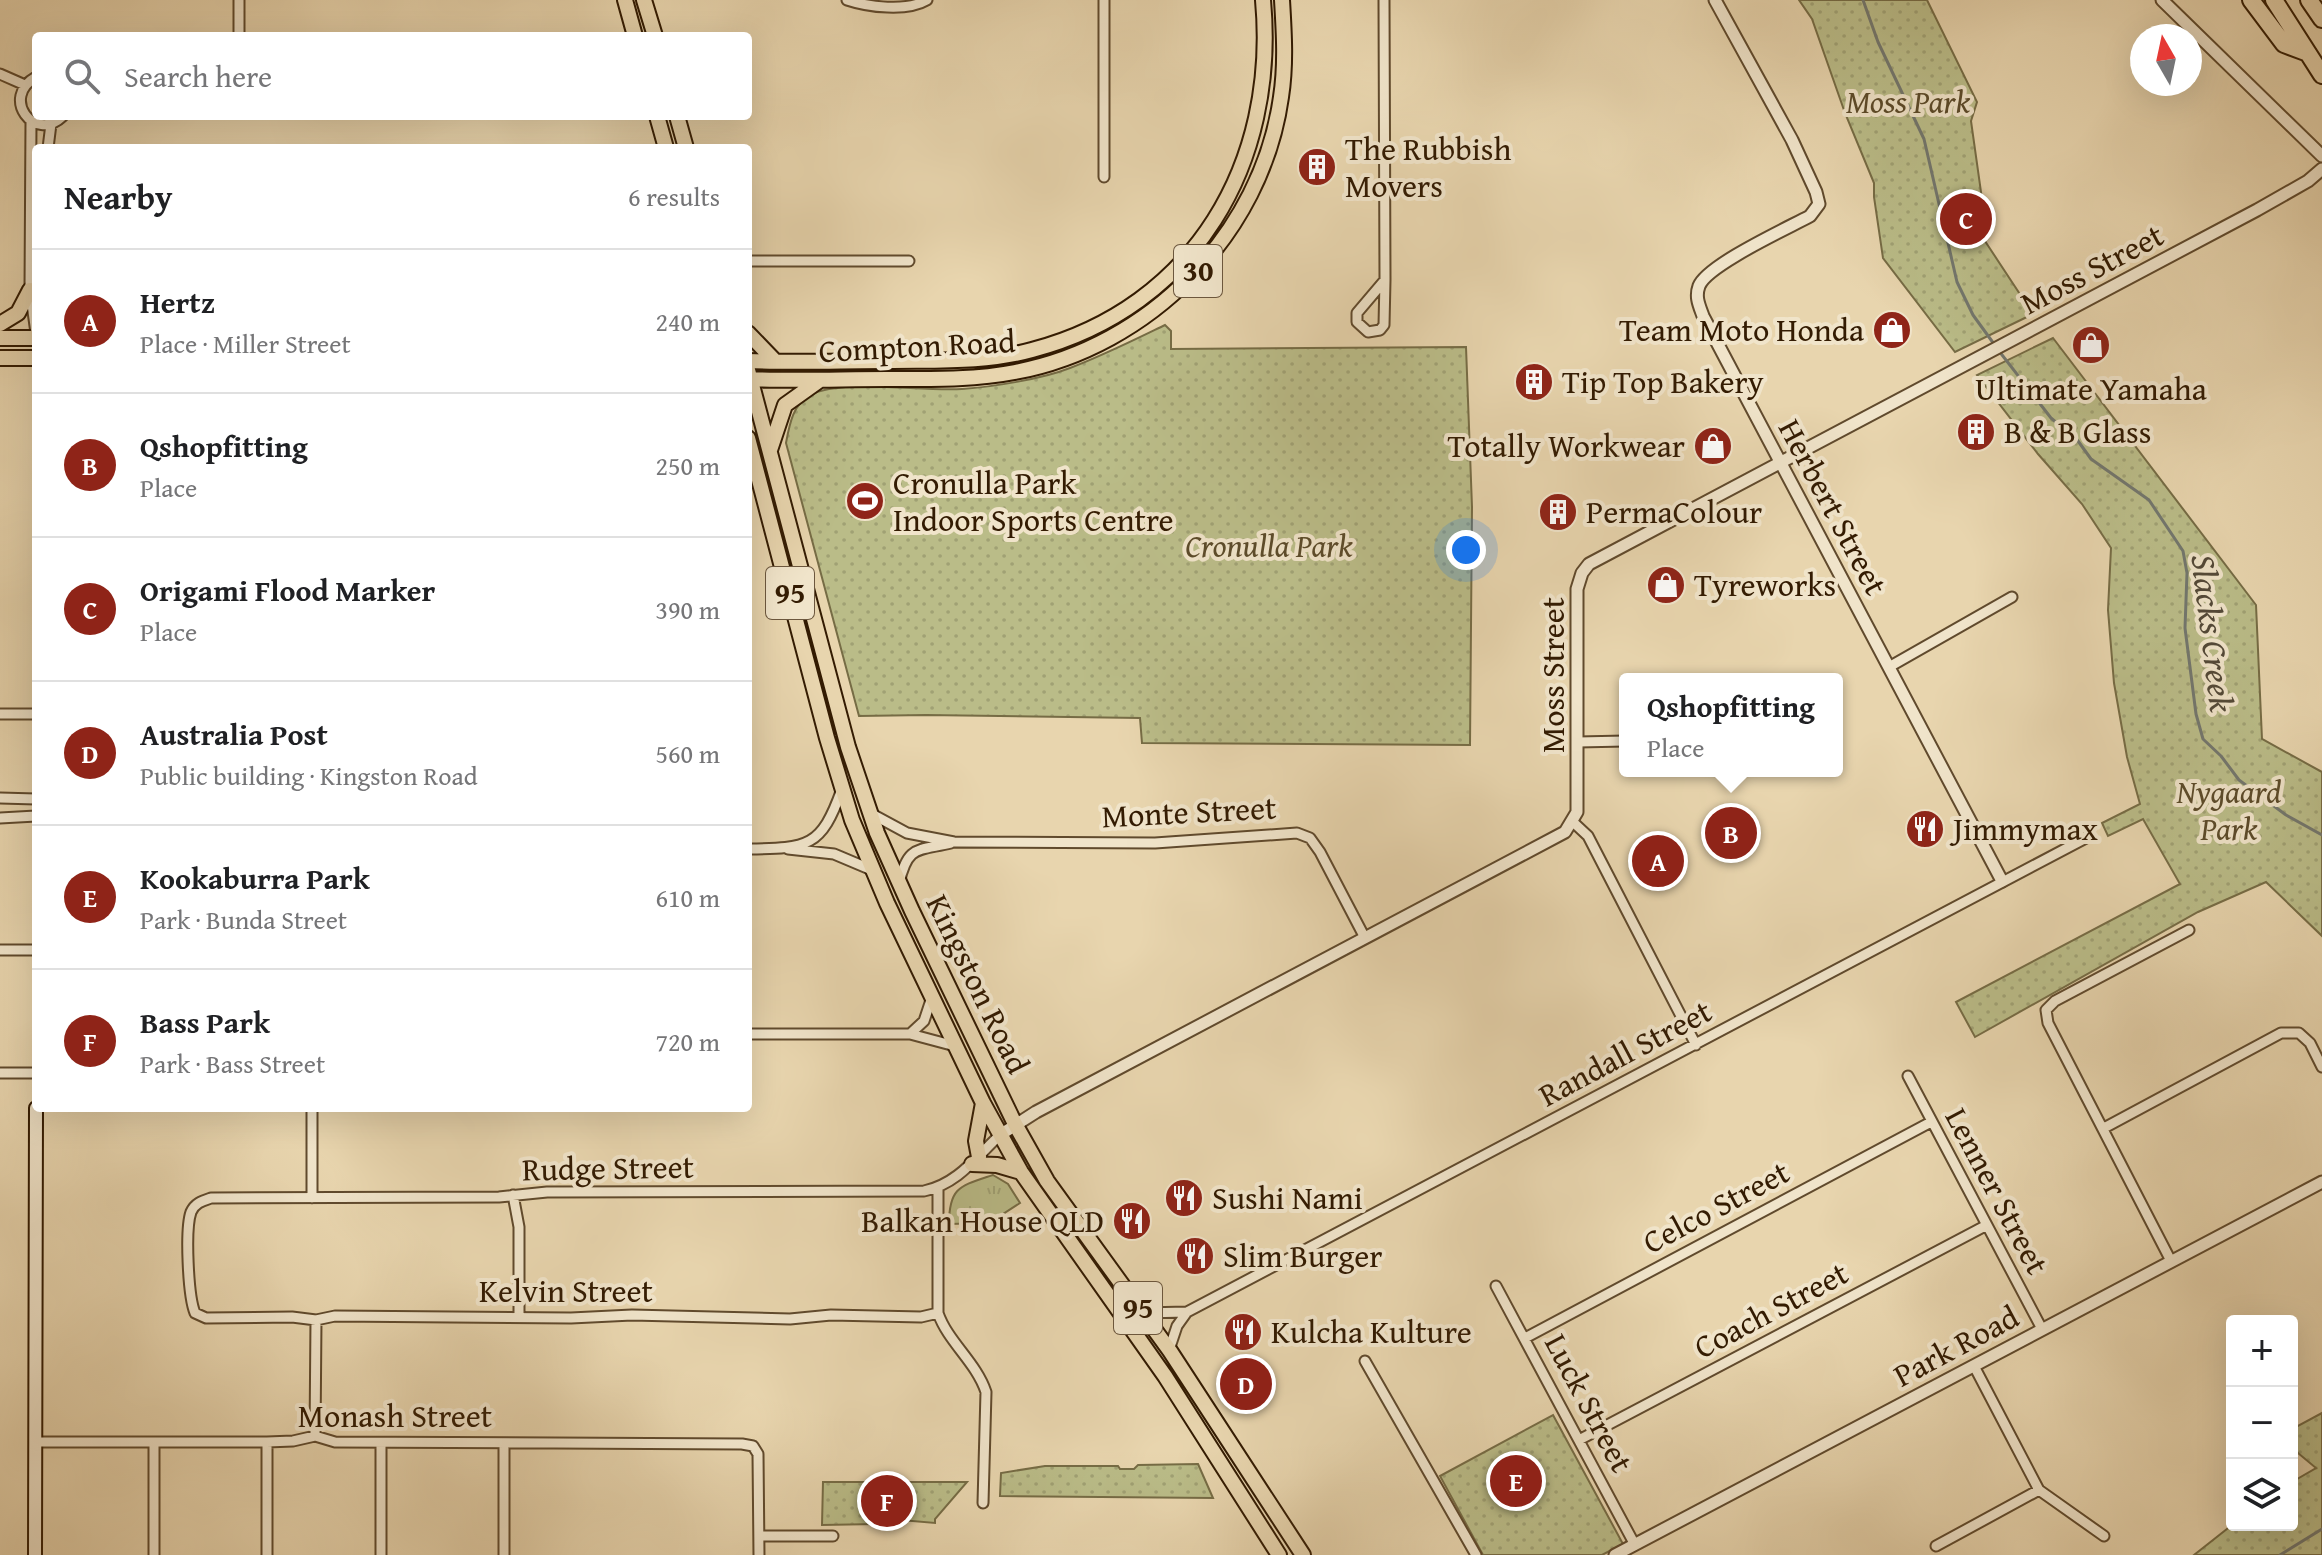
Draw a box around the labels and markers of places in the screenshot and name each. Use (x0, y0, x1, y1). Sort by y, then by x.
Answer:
place label: The Rubbish Movers (1345, 125, 1512, 209)
building icon: The Rubbish Movers (1296, 146, 1338, 188)
pin: C (1940, 189, 1992, 249)
place label: Team Moto Honda (1619, 306, 1864, 353)
shop icon: Team Moto Honda (1871, 309, 1913, 351)
shop icon: Ultimate Yamaha (2070, 324, 2112, 366)
place label: Tip Top Bakery (1562, 358, 1764, 405)
building icon: Tip Top Bakery (1513, 361, 1555, 403)
place label: Ultimate Yamaha (1975, 365, 2207, 412)
place label: B & B Glass (2004, 408, 2151, 455)
building icon: B & B Glass (1955, 411, 1997, 453)
place label: Totally Workwear (1447, 422, 1685, 469)
shop icon: Totally Workwear (1692, 425, 1734, 467)
place label: Cronulla Park Indoor Sports Centre (893, 459, 1174, 543)
sports icon: Cronulla Park Indoor Sports Centre (844, 480, 886, 522)
place label: PermaColour (1586, 488, 1762, 535)
building icon: PermaColour (1537, 491, 1579, 533)
place label: Tyreworks (1694, 561, 1836, 608)
shop icon: Tyreworks (1645, 564, 1687, 606)
pin: B (1705, 803, 1757, 863)
place label: Jimmymax (1949, 805, 2099, 852)
restaurant icon: Jimmymax (1904, 808, 1946, 850)
pin: A (1632, 831, 1684, 891)
place label: Sushi Nami (1212, 1174, 1363, 1221)
restaurant icon: Sushi Nami (1163, 1177, 1205, 1219)
place label: Balkan House QLD (861, 1197, 1104, 1244)
restaurant icon: Balkan House QLD (1111, 1200, 1153, 1242)
place label: Slim Burger (1223, 1232, 1383, 1279)
restaurant icon: Slim Burger (1174, 1235, 1216, 1277)
place label: Kulcha Kulture (1271, 1308, 1472, 1355)
restaurant icon: Kulcha Kulture (1222, 1311, 1264, 1353)
pin: D (1220, 1354, 1272, 1414)
pin: E (1490, 1451, 1542, 1511)
pin: F (861, 1471, 913, 1531)

